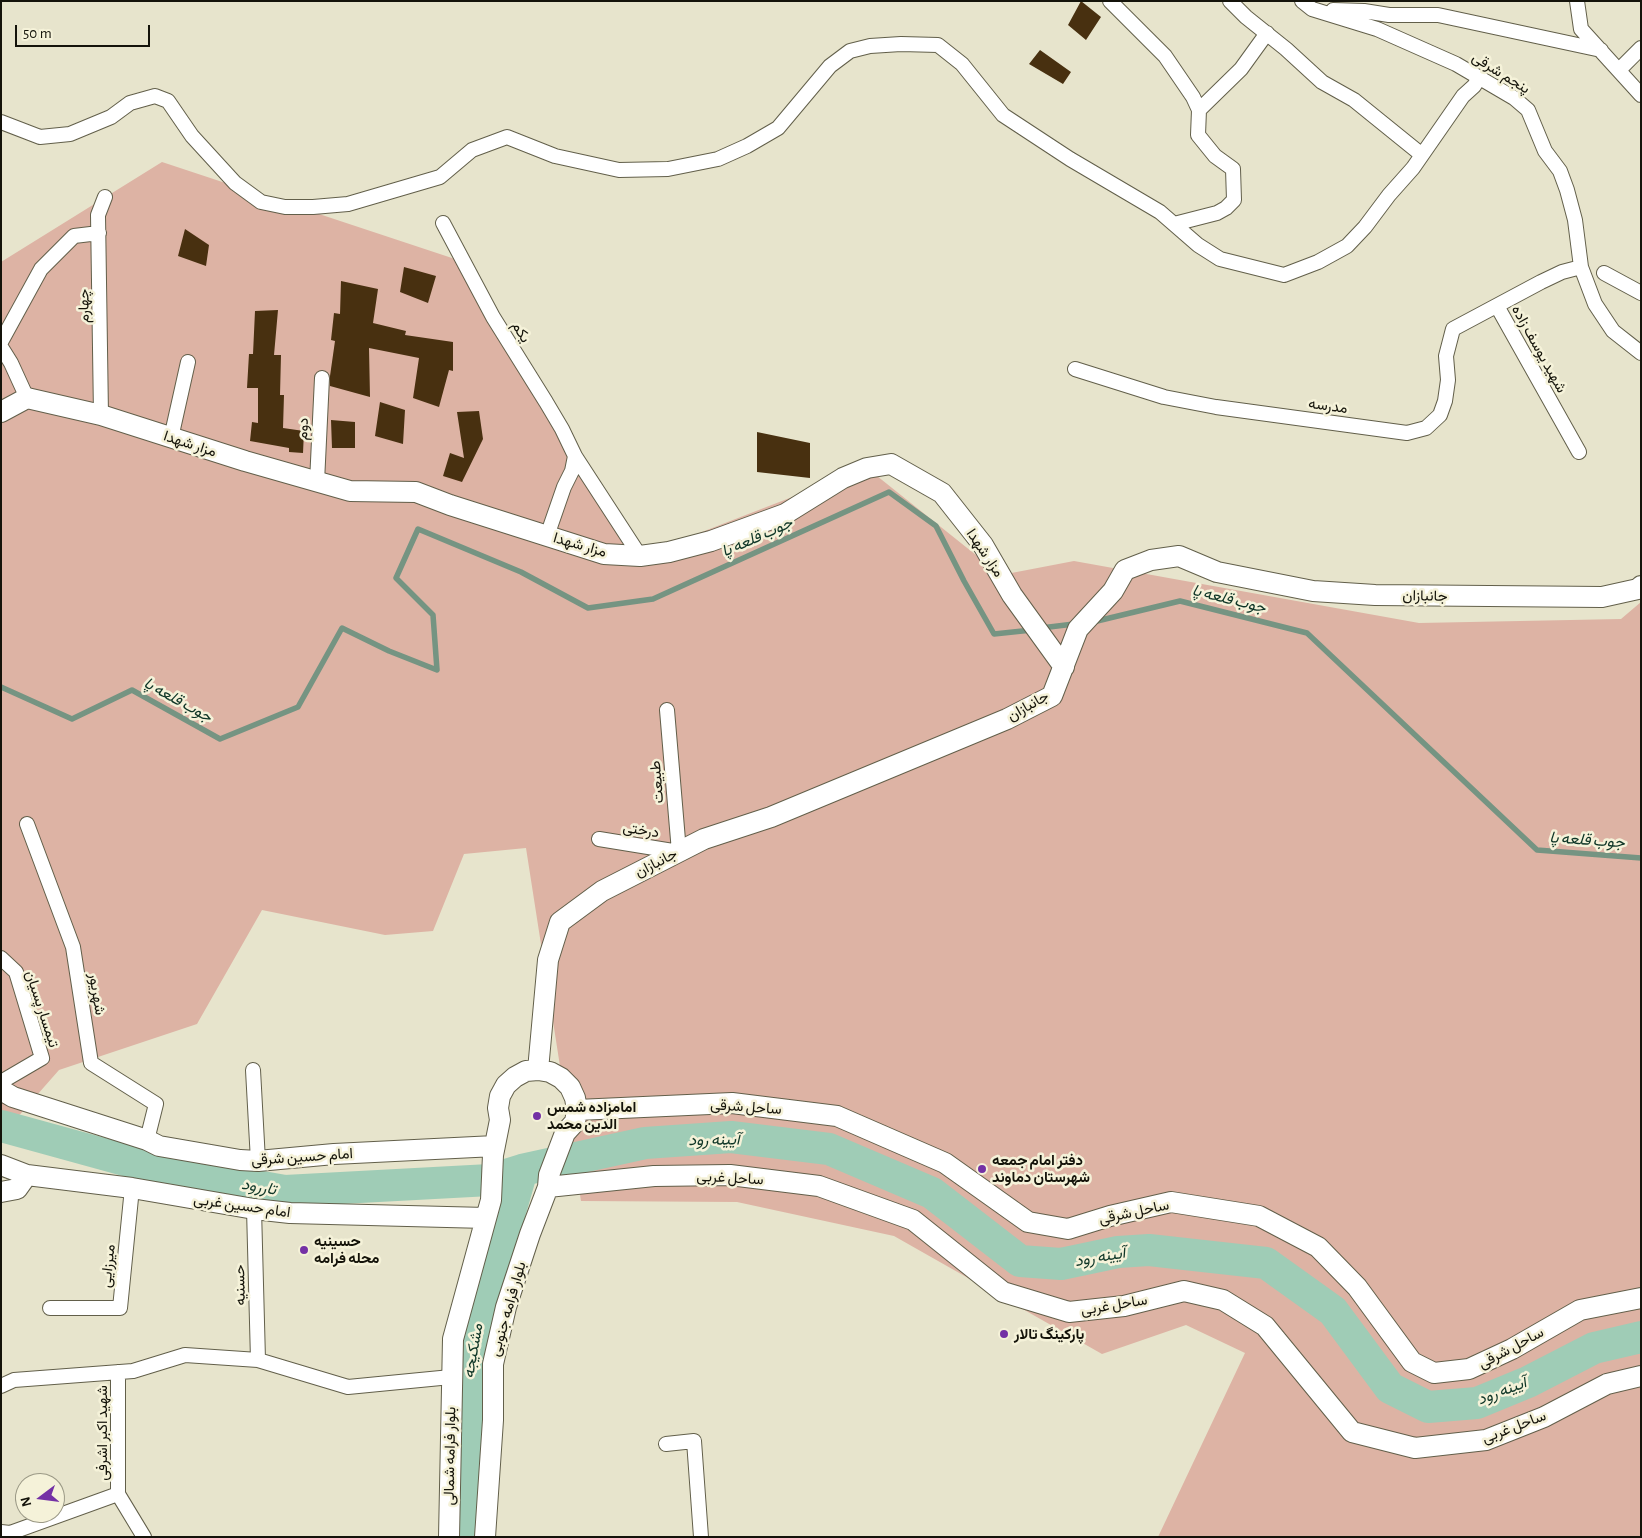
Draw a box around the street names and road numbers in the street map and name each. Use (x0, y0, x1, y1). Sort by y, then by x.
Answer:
street label: پنجم شرقی (1469, 48, 1533, 98)
street label: چهارم (75, 289, 93, 323)
street label: شهید یوسف زاده (1508, 302, 1570, 396)
street label: یکم (508, 318, 534, 346)
street label: مدرسه (1307, 394, 1349, 418)
street label: دوم (294, 417, 312, 441)
street label: مزار شهدا (161, 427, 219, 461)
street label: مزار شهدا (962, 525, 1008, 581)
street label: مزار شهدا (551, 529, 609, 561)
street label: جانبازان (1402, 587, 1448, 605)
street label: جانبازان (1004, 687, 1052, 725)
street label: طبیعت (646, 760, 668, 804)
street label: درختی (622, 818, 660, 842)
street label: جانبازان (632, 845, 680, 881)
street label: تیمسار پسیان (21, 968, 63, 1050)
street label: شهریور (85, 972, 109, 1016)
street label: ساحل شرقی (710, 1096, 782, 1118)
street label: امام حسین شرقی (251, 1144, 353, 1170)
street label: ساحل غربی (696, 1167, 764, 1189)
street label: امام حسین غربی (192, 1190, 292, 1222)
street label: ساحل شرقی (1097, 1196, 1171, 1228)
street label: میرزایی (97, 1243, 119, 1289)
street label: بلوار فرامه جنوبی (486, 1260, 530, 1358)
street label: حسنیه (231, 1264, 249, 1306)
street label: ساحل غربی (1079, 1291, 1149, 1319)
street label: ساحل شرقی (1475, 1323, 1547, 1373)
street label: شهید اکبر اشرفی (93, 1385, 111, 1481)
street label: بلوار فرامه شمالی (440, 1406, 460, 1506)
street label: ساحل غربی (1479, 1407, 1549, 1447)

